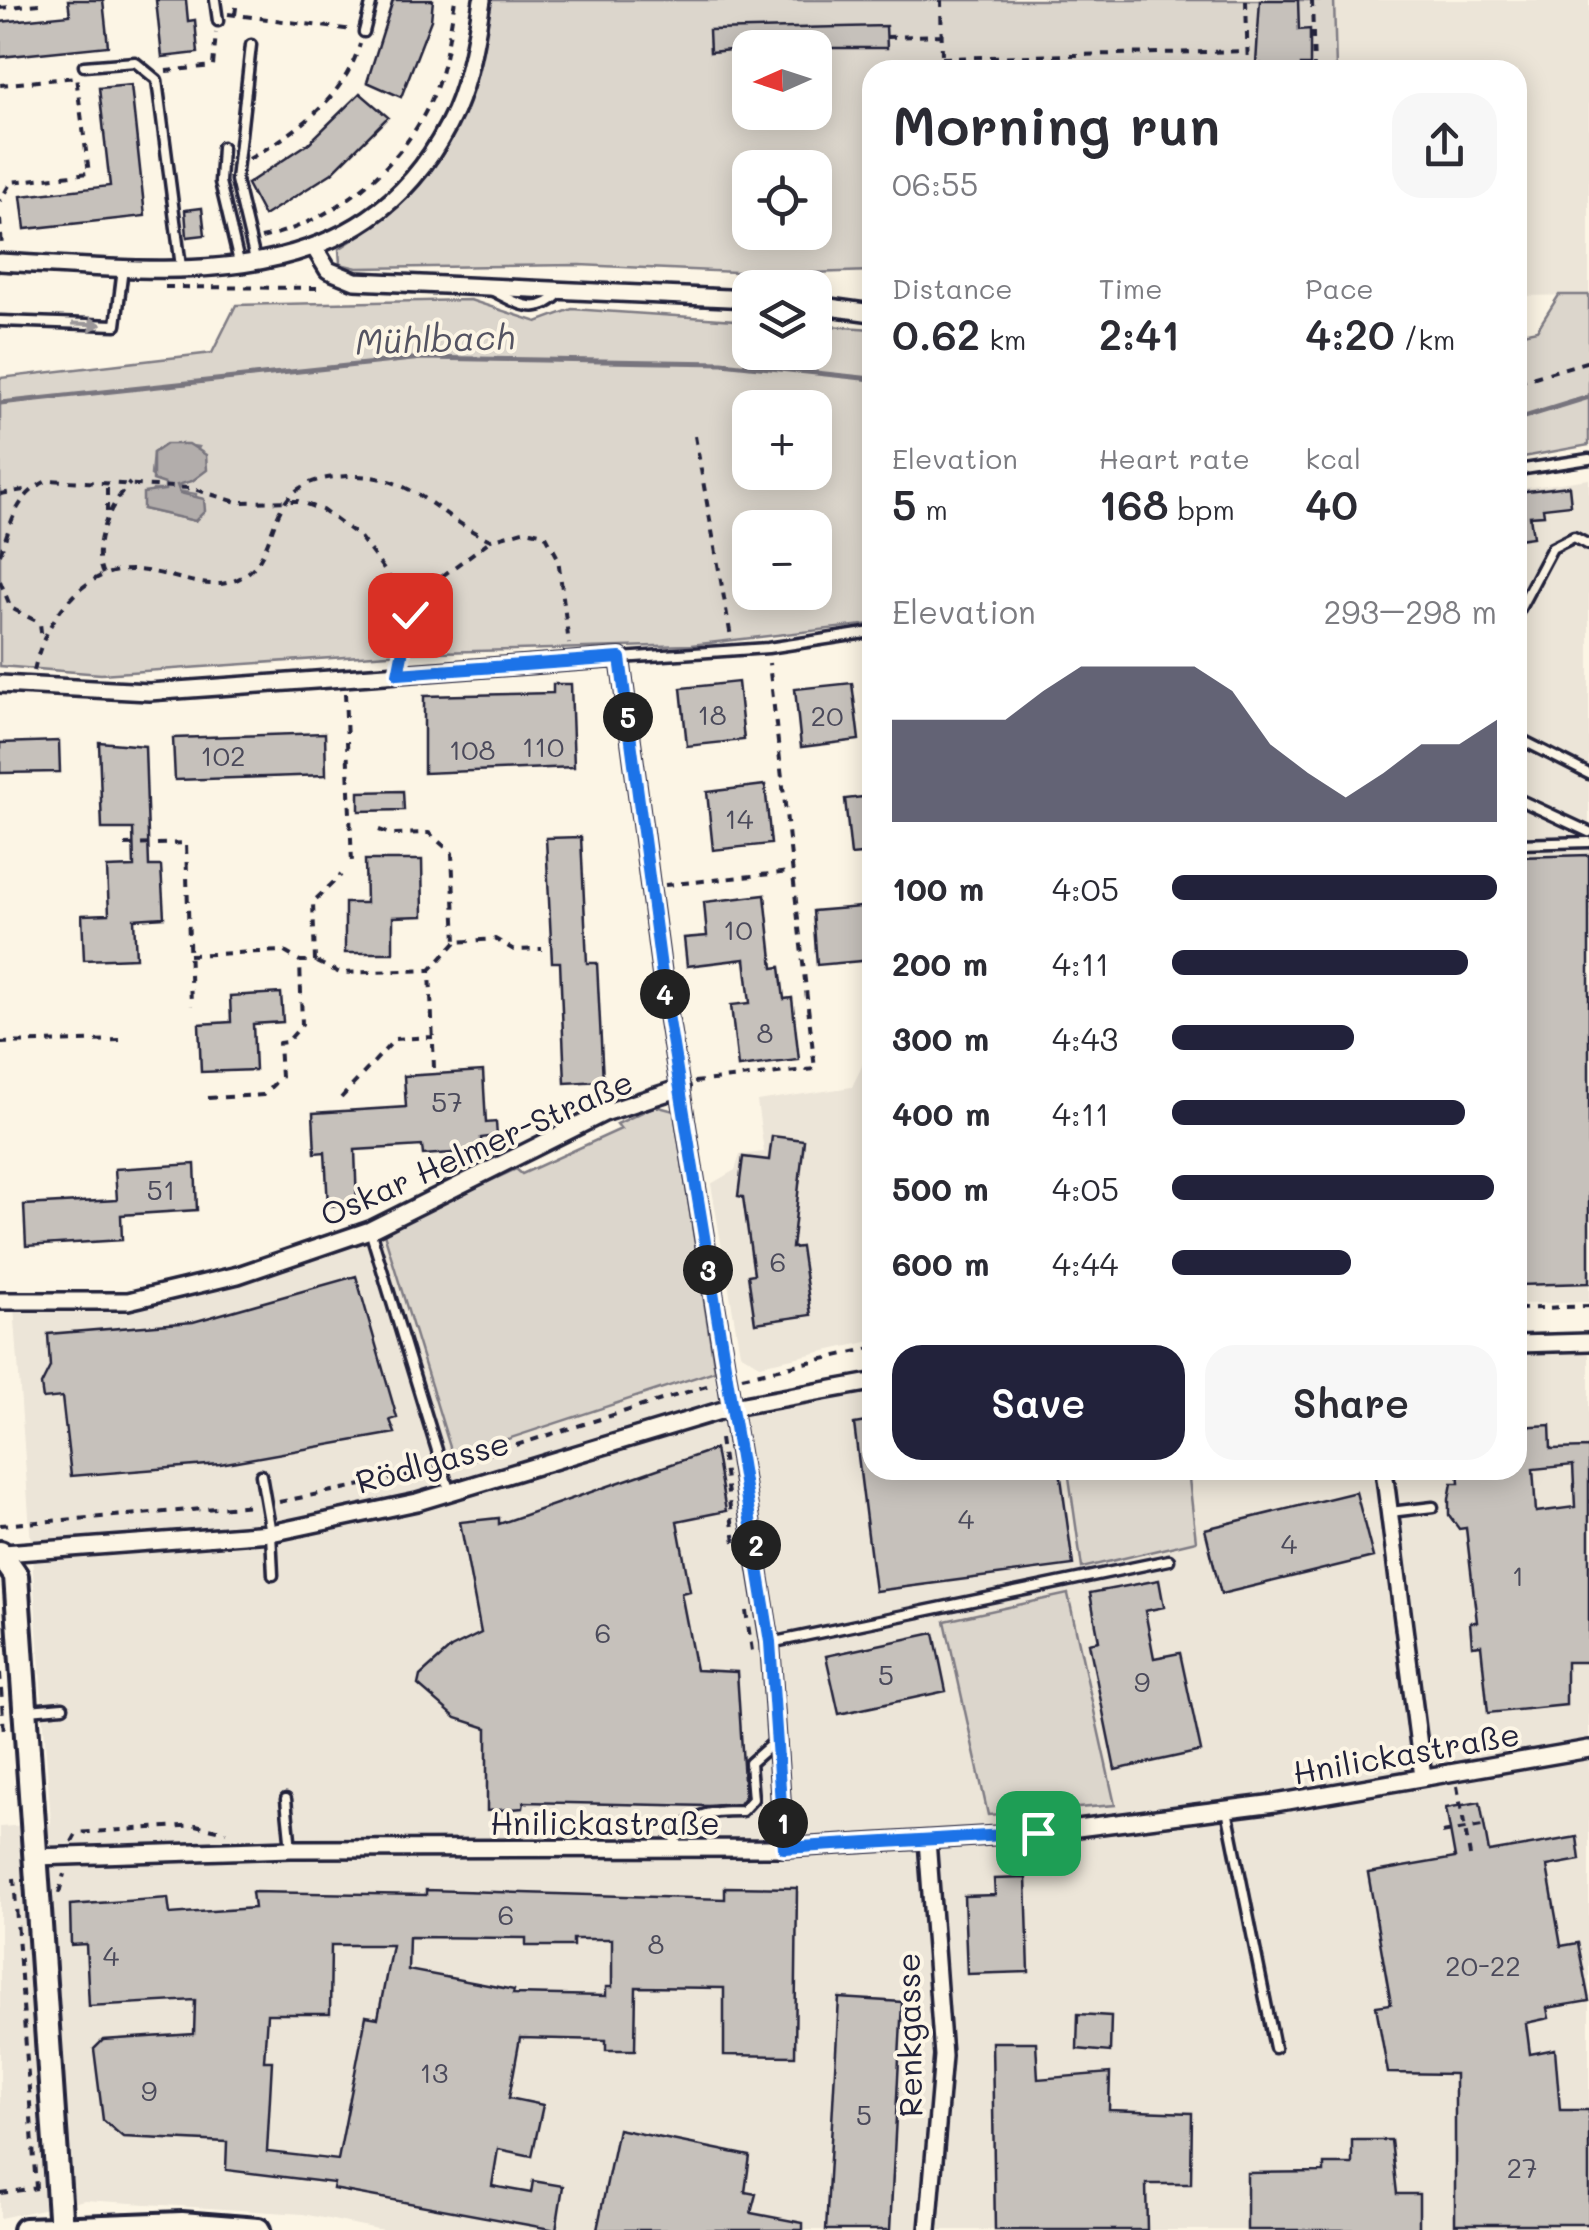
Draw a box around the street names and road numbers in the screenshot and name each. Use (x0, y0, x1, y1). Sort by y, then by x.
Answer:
street label: Oskar Helmer-Straße (313, 1059, 639, 1235)
street label: Rödlgasse (351, 1420, 513, 1502)
street label: Hnilickastraße (1289, 1711, 1523, 1793)
street label: Hnilickastraße (490, 1801, 720, 1843)
street label: Renkgasse (886, 1952, 930, 2118)

